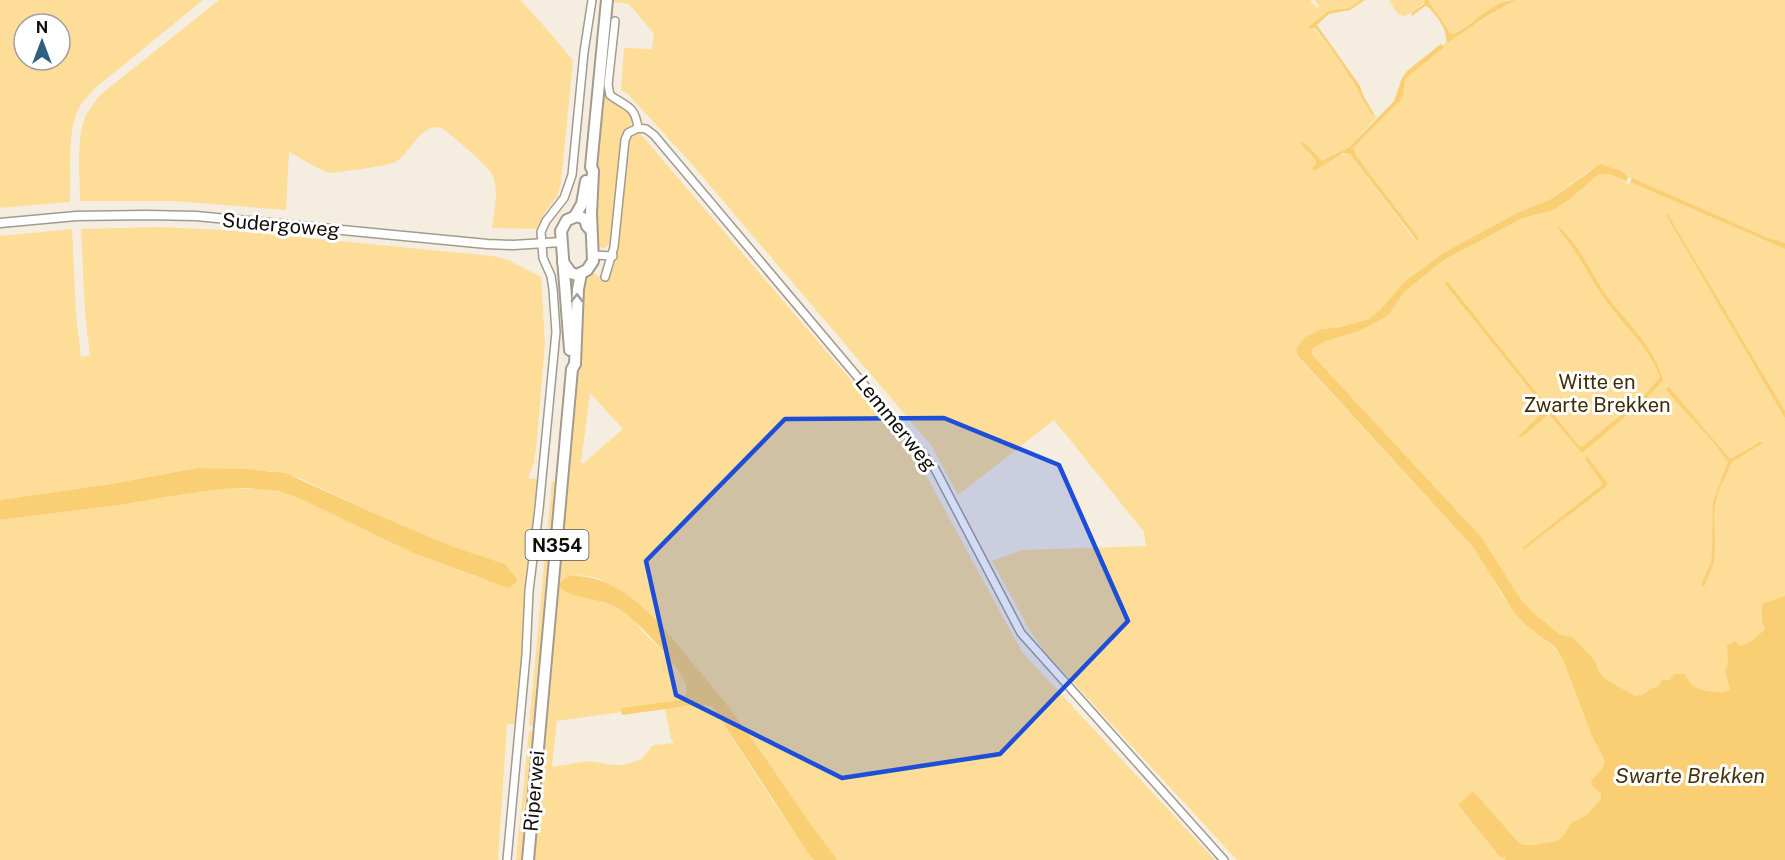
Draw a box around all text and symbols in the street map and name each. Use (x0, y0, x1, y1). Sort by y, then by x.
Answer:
north arrow (12, 12, 72, 72)
text: N (36, 18, 48, 37)
street label: Sudergoweg (221, 208, 341, 242)
one-way arrow (571, 294, 584, 303)
park label: Witte en Zwarte Brekken (1523, 370, 1671, 417)
street label: Lemmerweg (850, 371, 942, 475)
road number: N354 (526, 530, 588, 560)
street label: Riperwei (518, 749, 550, 833)
water label: Swarte Brekken (1615, 763, 1765, 788)

